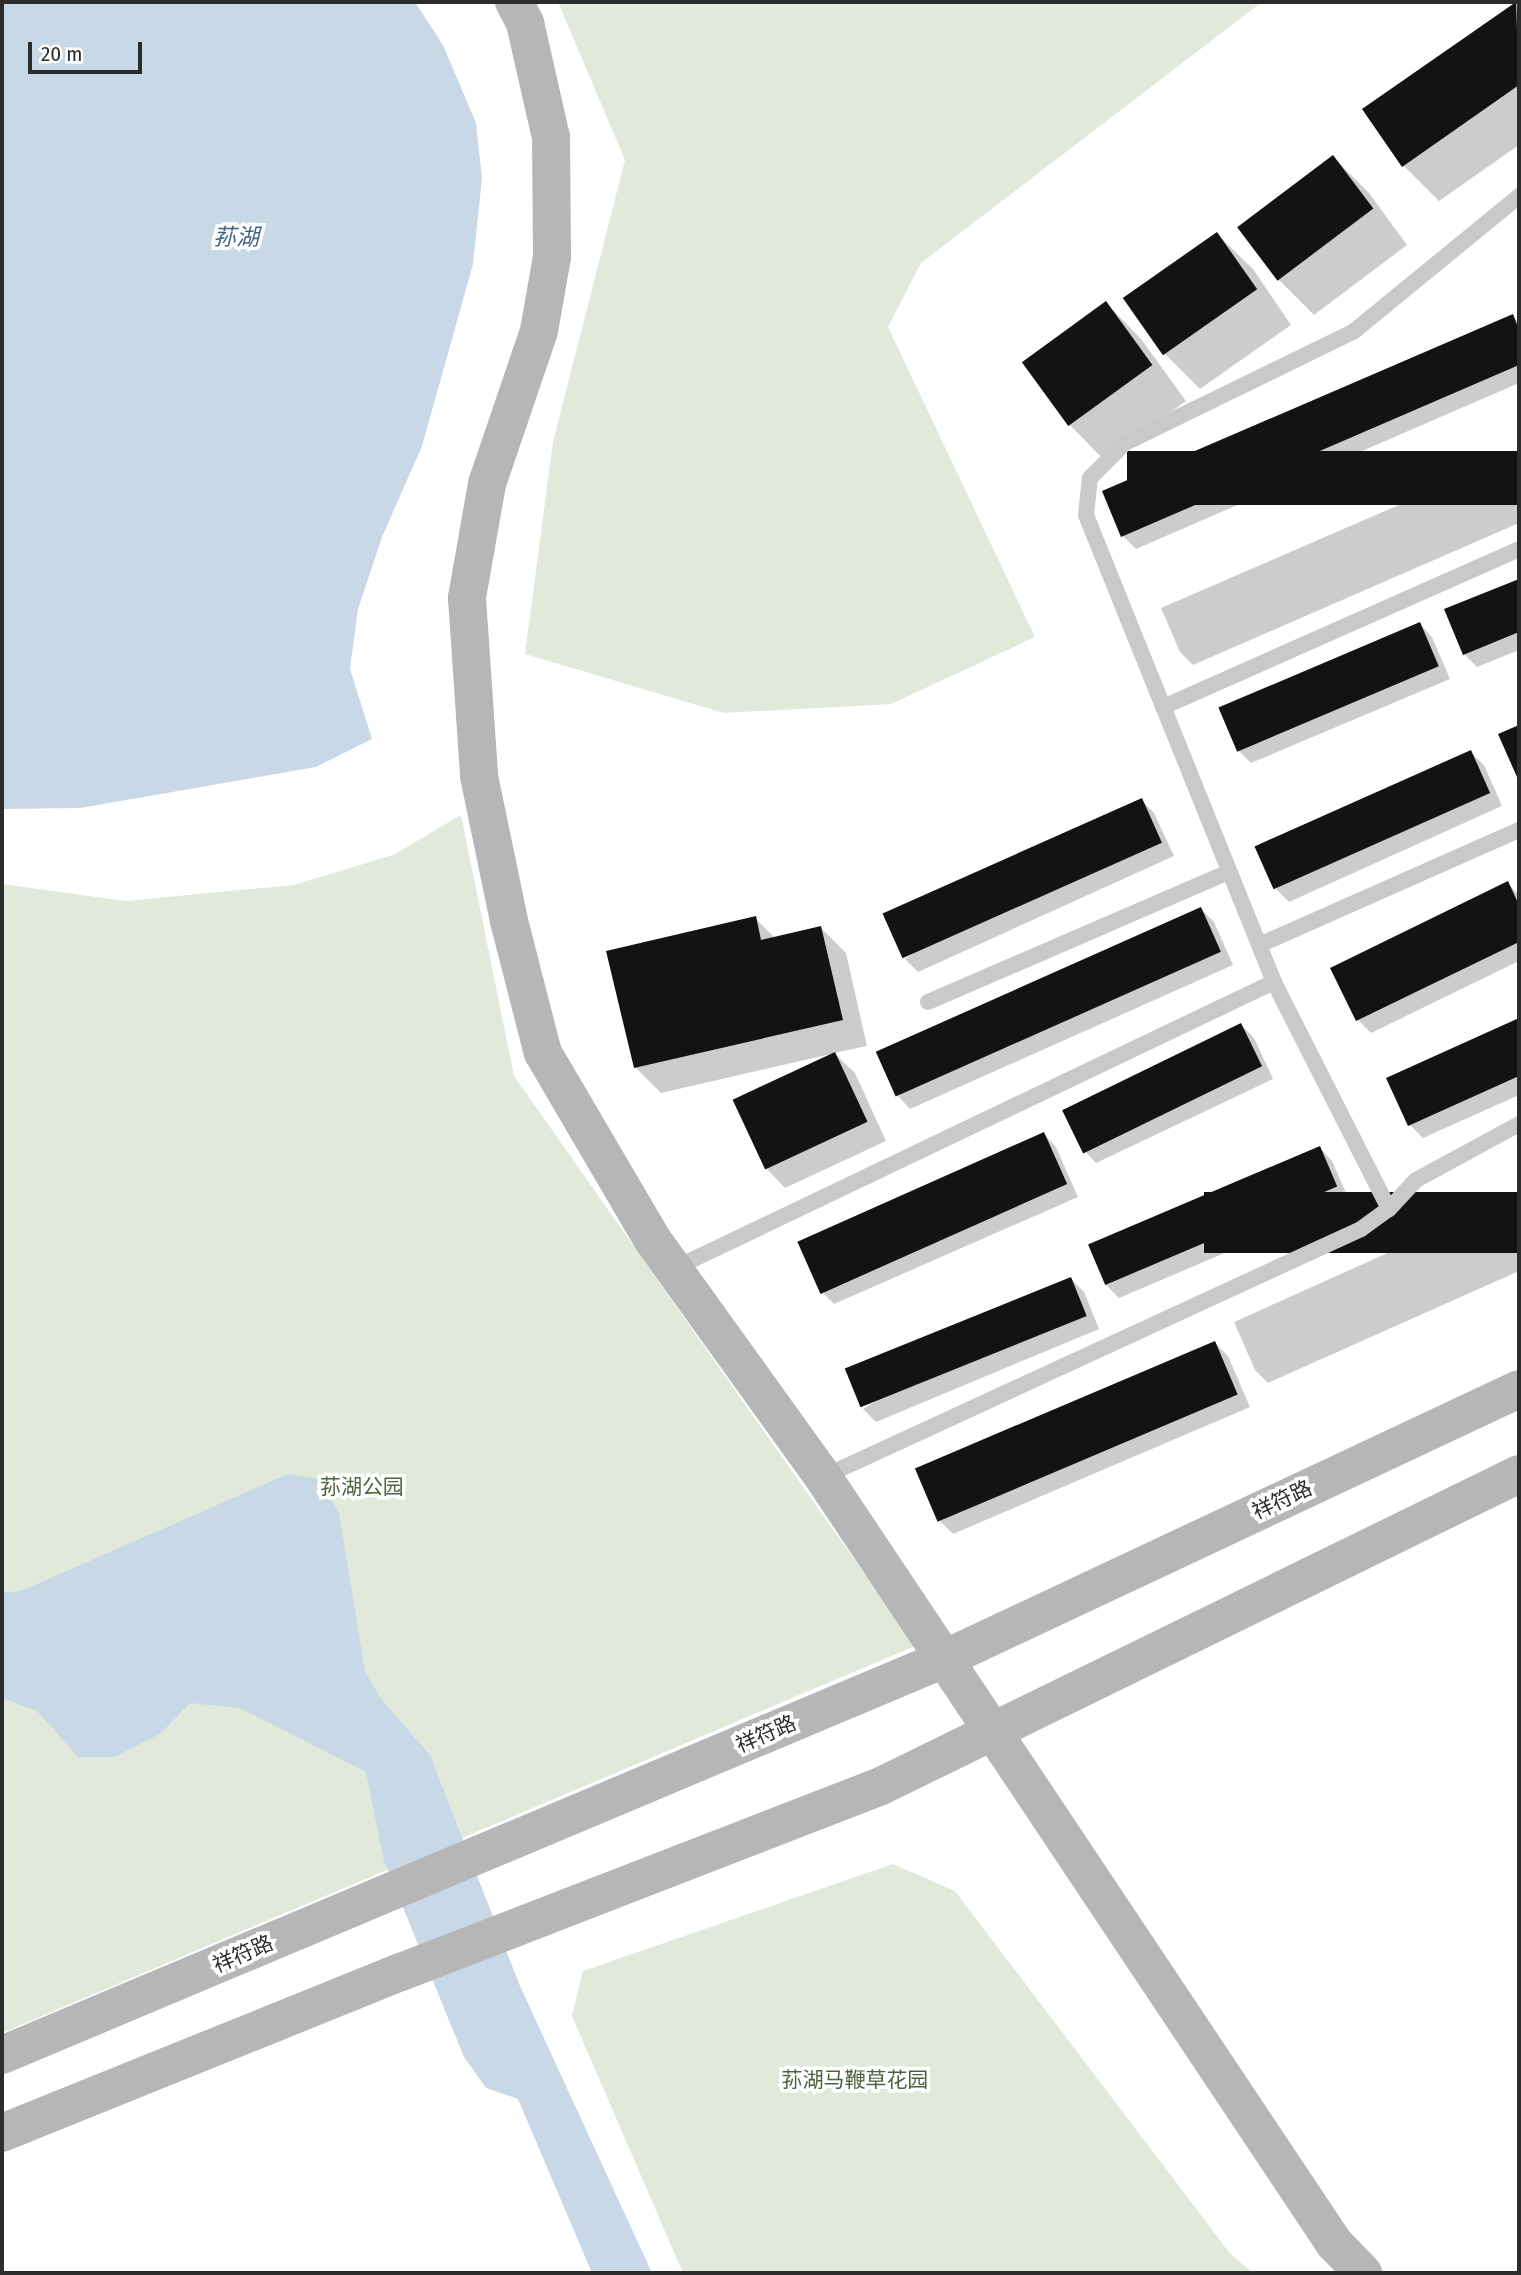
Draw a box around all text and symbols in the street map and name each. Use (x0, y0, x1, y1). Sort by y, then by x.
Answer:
scale bar (32, 28, 145, 72)
text: 20 m (41, 41, 82, 67)
water label: 荪湖 (213, 223, 259, 251)
park label: 荪湖公园 (320, 1474, 404, 1500)
street label: 祥符路 (1248, 1475, 1316, 1525)
street label: 祥符路 (732, 1710, 800, 1758)
street label: 祥符路 (209, 1930, 277, 1978)
park label: 荪湖马鞭草花园 (782, 2067, 928, 2093)

